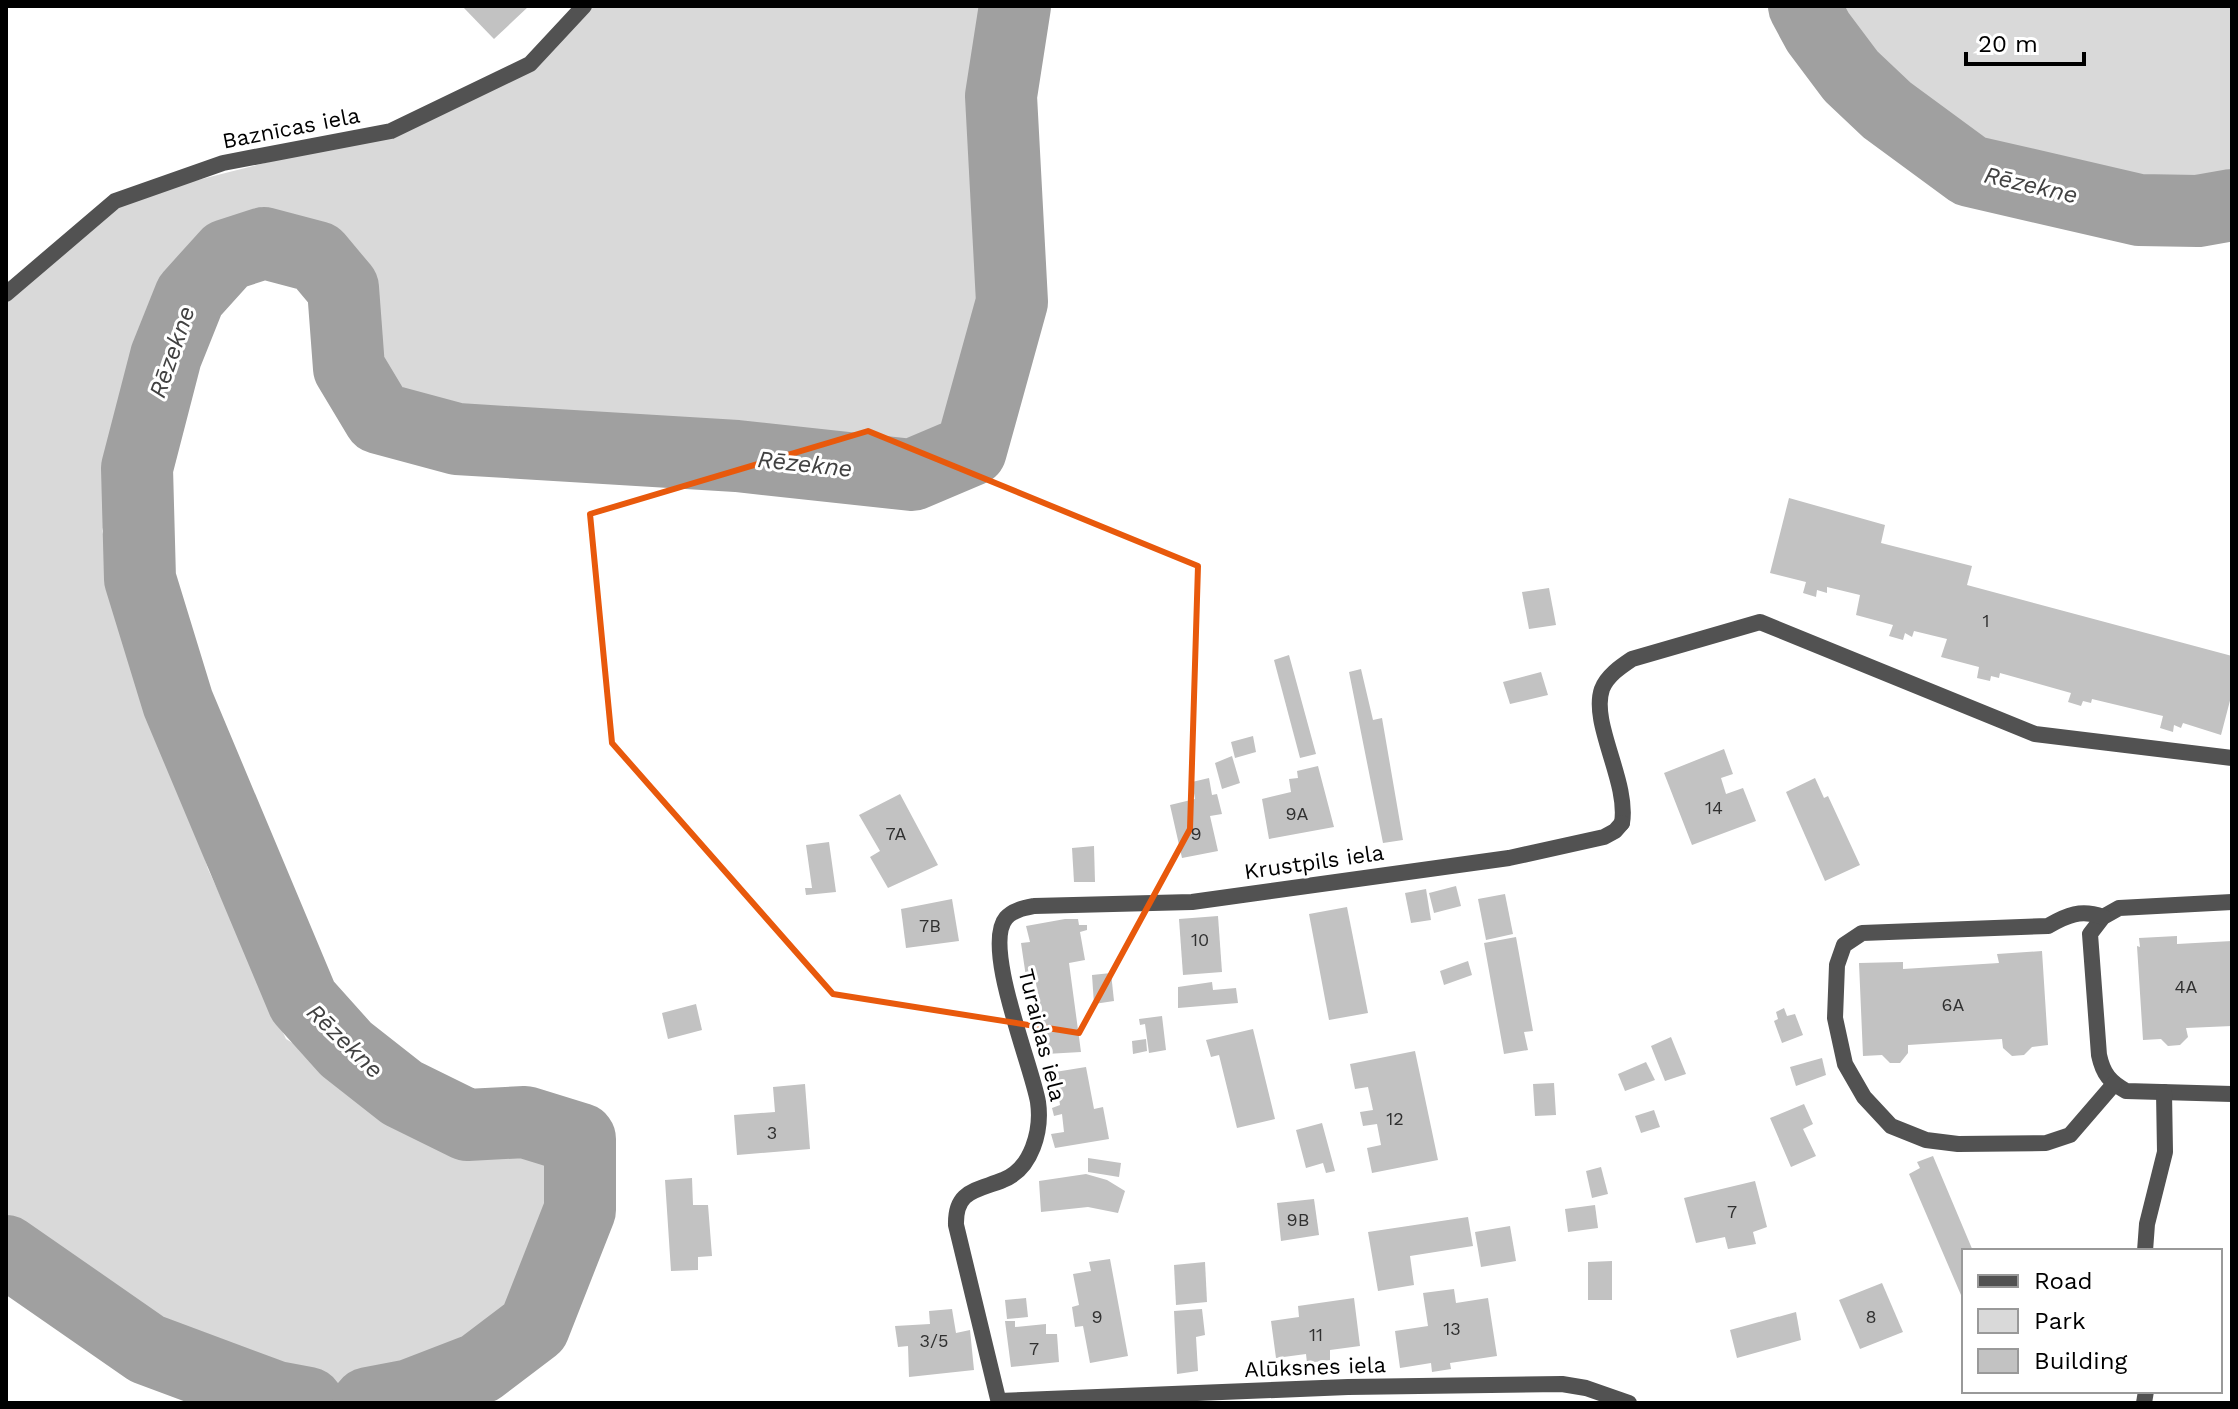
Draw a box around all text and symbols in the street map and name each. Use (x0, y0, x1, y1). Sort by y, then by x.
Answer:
scale bar (1966, 16, 2084, 66)
text: 20 m (1978, 30, 2038, 58)
street label: Baznīcas iela (220, 102, 362, 154)
water label: Rēzekne (1981, 161, 2081, 209)
water label: Rēzekne (143, 302, 201, 402)
water label: Rēzekne (756, 445, 854, 483)
house number: 1 (1982, 610, 1990, 631)
house number: 14 (1705, 797, 1723, 818)
house number: 9A (1286, 803, 1309, 824)
house number: 7A (886, 823, 907, 844)
house number: 9 (1190, 823, 1202, 844)
street label: Krustpils iela (1242, 840, 1386, 884)
house number: 7B (919, 915, 941, 936)
house number: 10 (1191, 929, 1209, 950)
street label: Turaidas iela (1013, 966, 1071, 1104)
house number: 4A (2175, 976, 2198, 997)
house number: 6A (1942, 994, 1965, 1015)
water label: Rēzekne (301, 998, 389, 1084)
house number: 12 (1386, 1108, 1404, 1129)
house number: 3 (767, 1122, 777, 1143)
house number: 7 (1727, 1201, 1737, 1222)
house number: 9B (1287, 1209, 1309, 1230)
legend (1962, 1249, 2222, 1393)
text: Road (2034, 1267, 2093, 1295)
house number: 9 (1091, 1306, 1103, 1327)
house number: 8 (1865, 1306, 1877, 1327)
text: Park (2034, 1307, 2086, 1335)
house number: 13 (1443, 1318, 1461, 1339)
house number: 11 (1309, 1324, 1323, 1345)
house number: 3/5 (920, 1330, 948, 1351)
house number: 7 (1029, 1338, 1039, 1359)
text: Building (2034, 1347, 2127, 1375)
street label: Alūksnes iela (1244, 1352, 1386, 1382)

